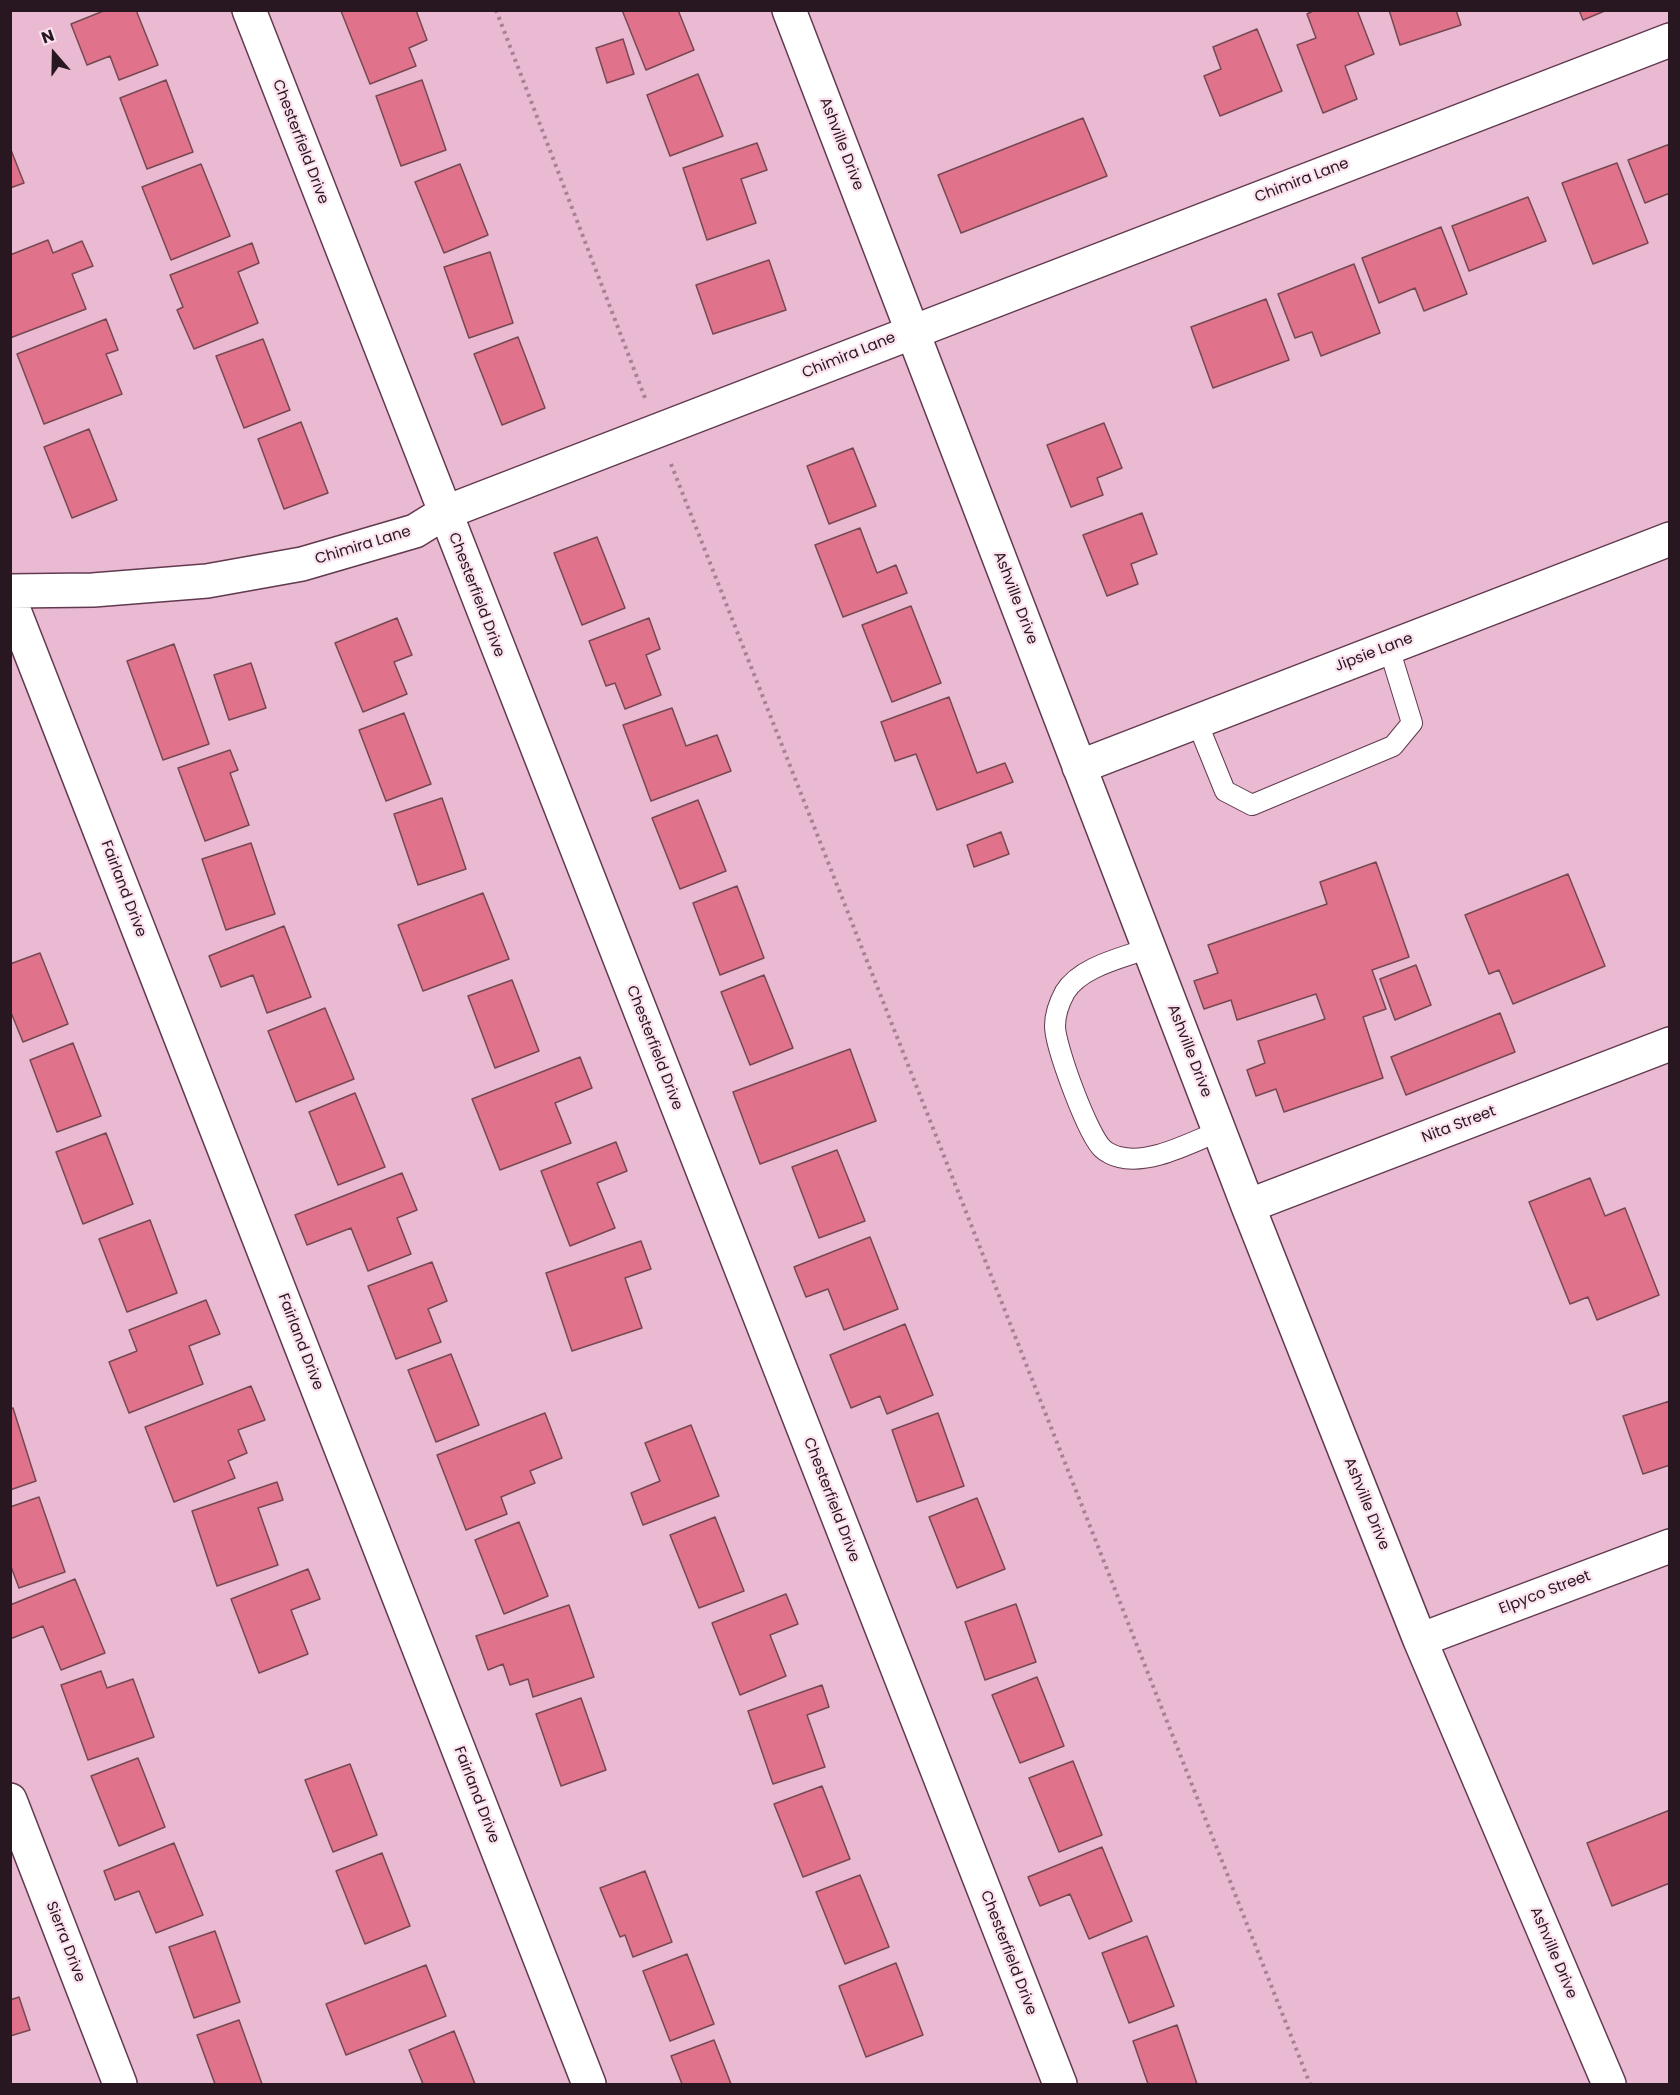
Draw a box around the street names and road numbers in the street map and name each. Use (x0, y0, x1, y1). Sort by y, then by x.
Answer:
street label: Chesterfield Drive (268, 77, 332, 207)
street label: Ashville Drive (815, 95, 867, 193)
street label: Chimira Lane (1252, 155, 1352, 207)
street label: Chimira Lane (800, 329, 898, 383)
street label: Chimira Lane (313, 523, 413, 569)
street label: Chesterfield Drive (444, 530, 508, 660)
street label: Ashville Drive (989, 549, 1041, 647)
street label: Jipsie Lane (1332, 630, 1416, 676)
street label: Fairland Drive (96, 838, 150, 940)
street label: Chesterfield Drive (622, 983, 686, 1113)
street label: Ashville Drive (1163, 1002, 1215, 1100)
street label: Nita Street (1419, 1103, 1499, 1147)
street label: Fairland Drive (273, 1291, 327, 1393)
street label: Chesterfield Drive (799, 1435, 863, 1565)
street label: Ashville Drive (1339, 1455, 1393, 1553)
street label: Elpyco Street (1497, 1567, 1593, 1619)
street label: Fairland Drive (449, 1744, 503, 1846)
street label: Chesterfield Drive (976, 1888, 1040, 2018)
street label: Sierra Drive (41, 1899, 89, 1985)
street label: Ashville Drive (1526, 1904, 1580, 2002)

